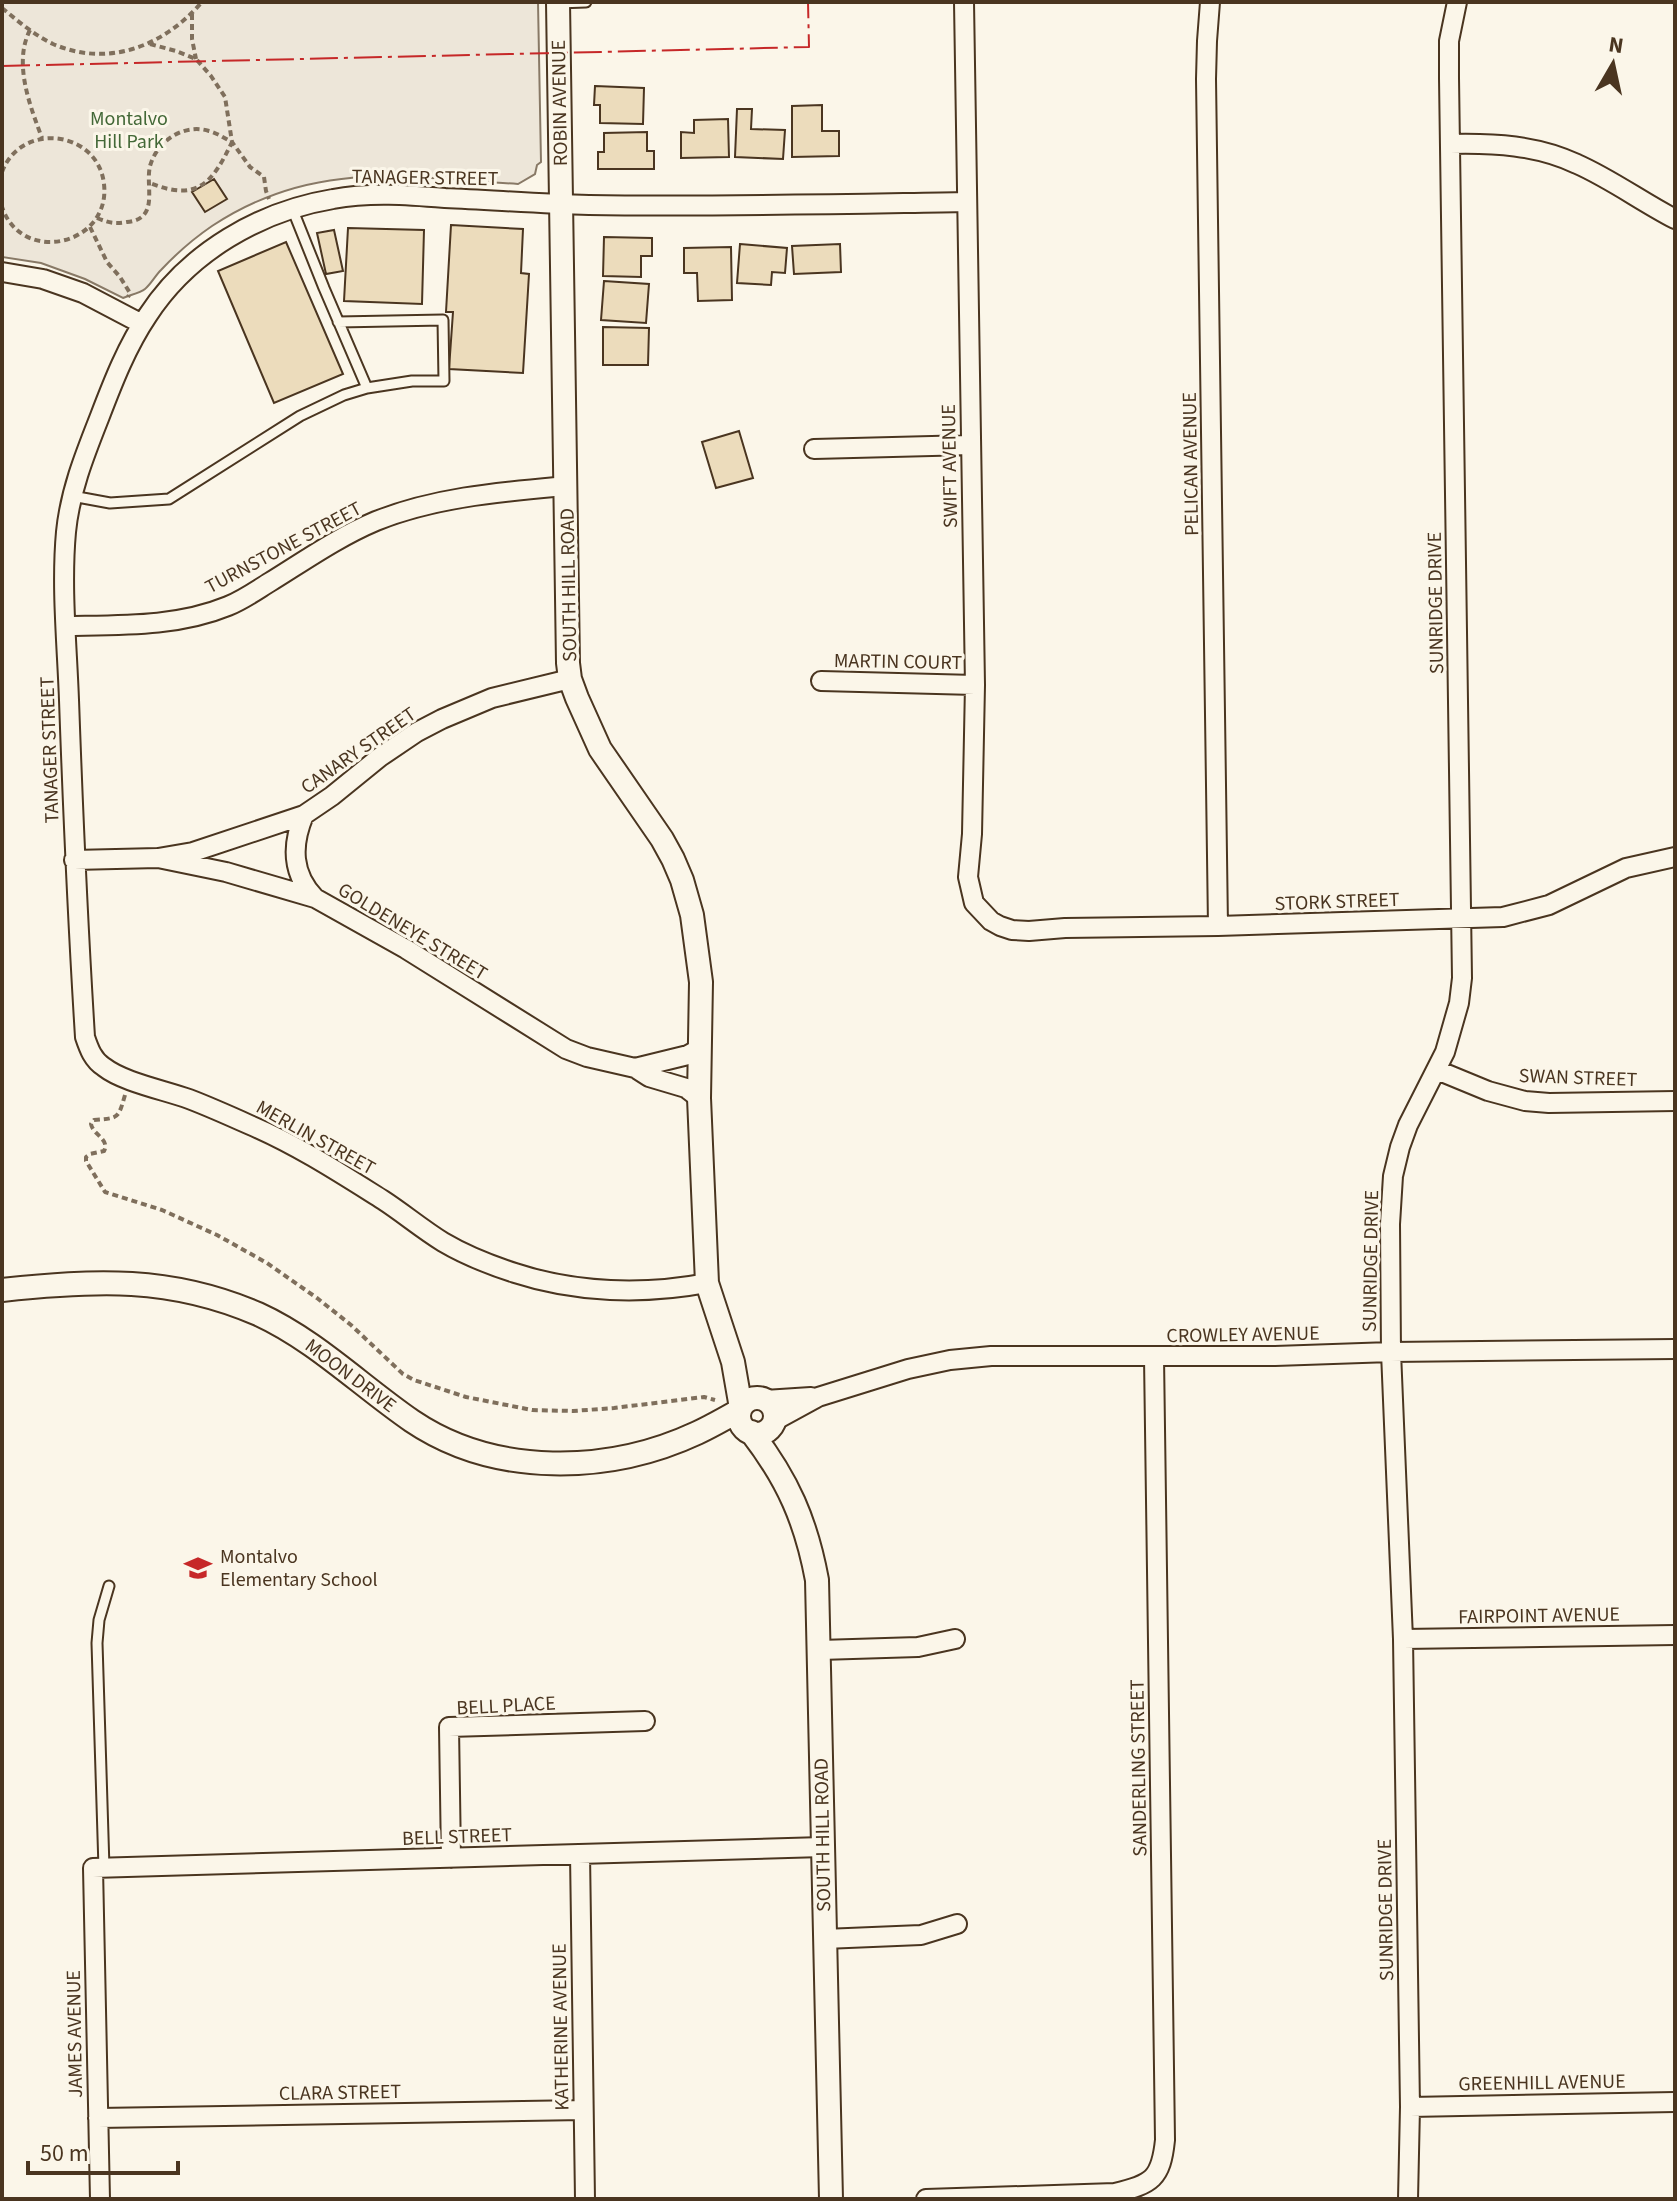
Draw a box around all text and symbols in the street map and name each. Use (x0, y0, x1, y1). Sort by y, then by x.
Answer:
north arrow (1573, 24, 1653, 104)
text: N (1606, 28, 1626, 62)
street label: ROBIN AVENUE (545, 40, 575, 166)
park label: Montalvo Hill Park (90, 105, 168, 156)
street label: TANAGER STREET (351, 163, 499, 193)
street label: PELICAN AVENUE (1176, 392, 1206, 536)
street label: SWIFT AVENUE (935, 404, 965, 528)
street label: TURNSTONE STREET (200, 495, 367, 601)
street label: SOUTH HILL ROAD (554, 508, 584, 662)
street label: SUNRIDGE DRIVE (1421, 532, 1451, 674)
street label: MARTIN COURT (834, 647, 963, 677)
street label: TANAGER STREET (33, 676, 67, 824)
street label: CANARY STREET (295, 700, 422, 801)
street label: GOLDENEYE STREET (332, 876, 493, 988)
street label: STORK STREET (1274, 886, 1400, 918)
street label: SWAN STREET (1518, 1062, 1638, 1094)
street label: MERLIN STREET (251, 1093, 381, 1182)
street label: SUNRIDGE DRIVE (1356, 1190, 1386, 1332)
street label: CROWLEY AVENUE (1166, 1320, 1320, 1350)
street label: MOON DRIVE (299, 1332, 402, 1419)
place label: Montalvo Elementary School (220, 1543, 378, 1594)
school or university icon: Montalvo Elementary School (183, 1553, 213, 1583)
street label: FAIRPOINT AVENUE (1458, 1601, 1620, 1631)
street label: SANDERLING STREET (1123, 1679, 1155, 1857)
street label: BELL PLACE (456, 1689, 556, 1723)
street label: SOUTH HILL ROAD (808, 1758, 838, 1912)
street label: BELL STREET (402, 1821, 513, 1853)
street label: SUNRIDGE DRIVE (1371, 1839, 1401, 1981)
street label: KATHERINE AVENUE (546, 1943, 576, 2111)
street label: JAMES AVENUE (60, 1970, 90, 2098)
street label: GREENHILL AVENUE (1458, 2068, 1626, 2098)
street label: CLARA STREET (279, 2078, 402, 2108)
scale bar (28, 2125, 178, 2175)
text: 50 m (40, 2136, 89, 2171)

